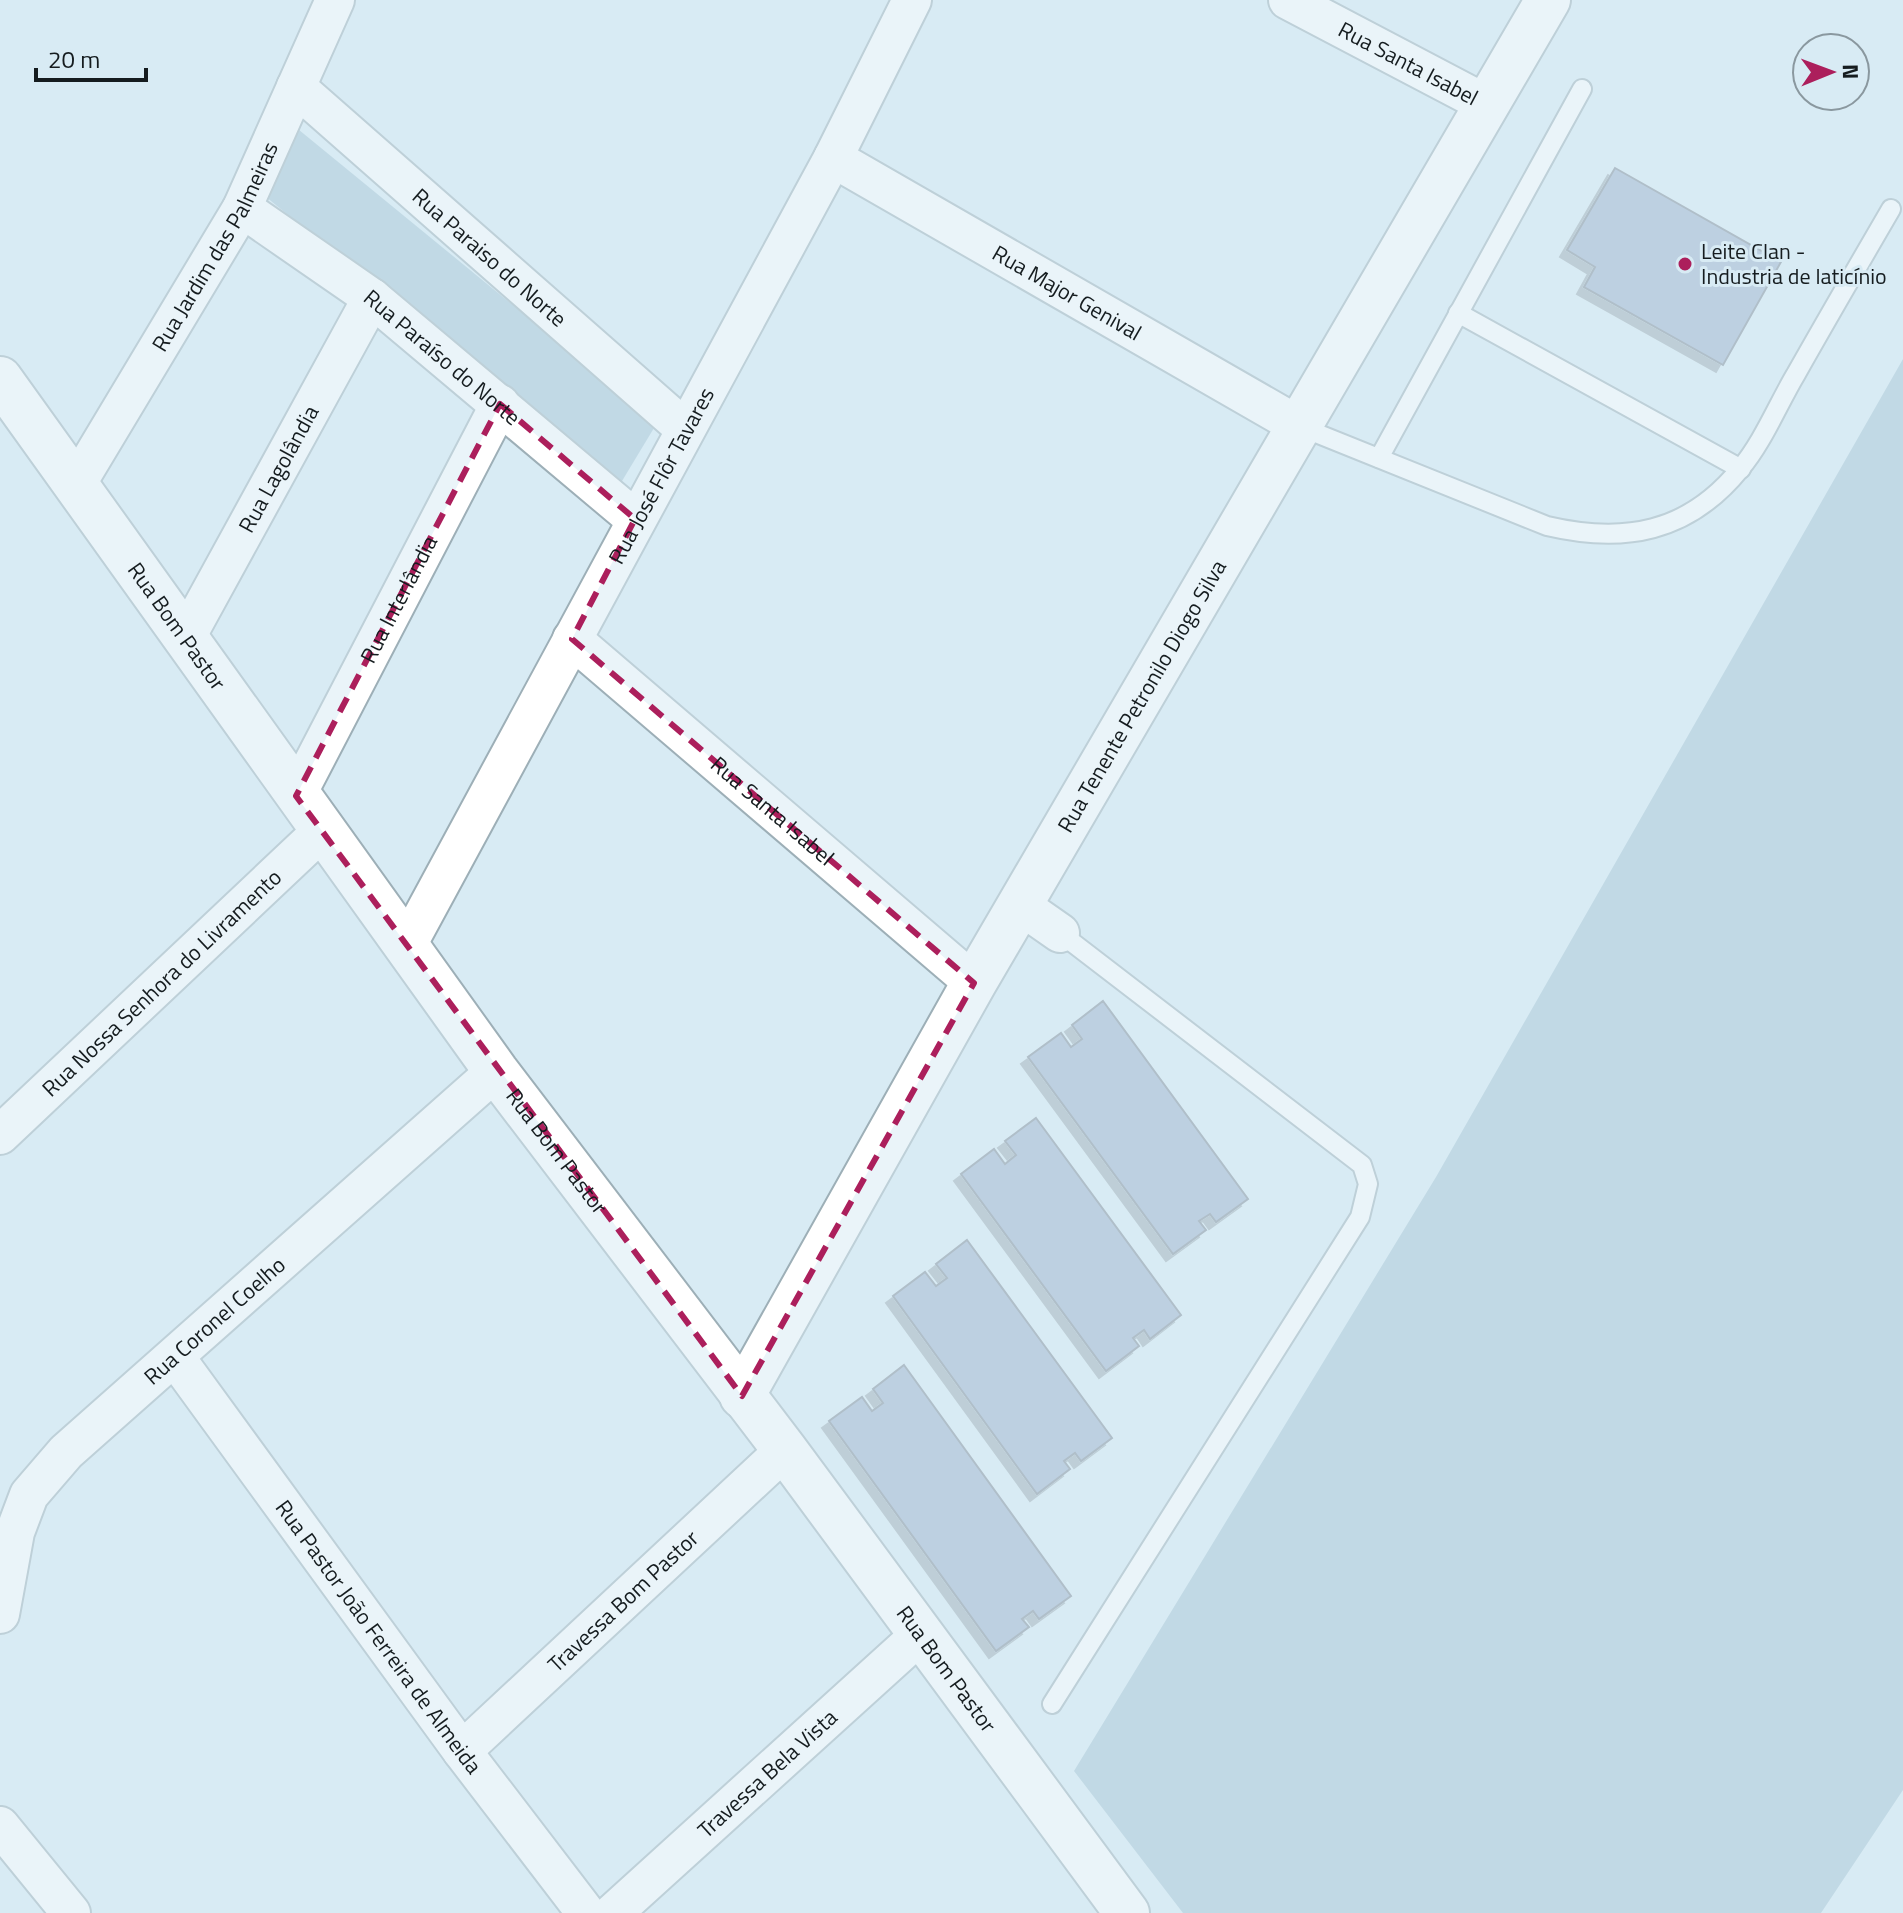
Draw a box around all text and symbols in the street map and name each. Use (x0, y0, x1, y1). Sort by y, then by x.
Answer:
street label: Rua Santa Isabel (1332, 12, 1484, 114)
scale bar (36, 32, 146, 82)
north arrow (1791, 32, 1871, 112)
text: 20 m (48, 41, 100, 77)
text: N (1834, 64, 1868, 80)
street label: Rua Jardim das Palmeiras (143, 136, 287, 358)
street label: Rua Paraiso do Norte (405, 180, 575, 335)
place label: Leite Clan - Industria de laticínio (1701, 234, 1887, 293)
street label: Rua Major Genival (986, 236, 1148, 349)
marker: Leite Clan - Industria de laticínio (1676, 255, 1694, 273)
street label: Rua Paraíso do Norte (356, 281, 528, 433)
street label: Rua José Flôr Tavares (599, 381, 723, 570)
street label: Rua Lagolândia (229, 399, 327, 539)
street label: Rua Interlândia (351, 529, 446, 669)
street label: Rua Tenente Petronilo Diogo Silva (1048, 553, 1235, 839)
street label: Rua Bom Pastor (119, 555, 235, 698)
street label: Rua Santa Isabel (703, 748, 842, 874)
street label: Rua Nossa Senhora do Livramento (34, 861, 289, 1104)
street label: Rua Bom Pastor (498, 1081, 616, 1222)
street label: Rua Coronel Coelho (136, 1248, 293, 1393)
street label: Rua Pastor João Ferreira de Almeida (267, 1492, 490, 1781)
street label: Travessa Bom Pastor (540, 1522, 706, 1680)
street label: Rua Bom Pastor (888, 1598, 1005, 1740)
street label: Travessa Bela Vista (690, 1701, 845, 1846)

